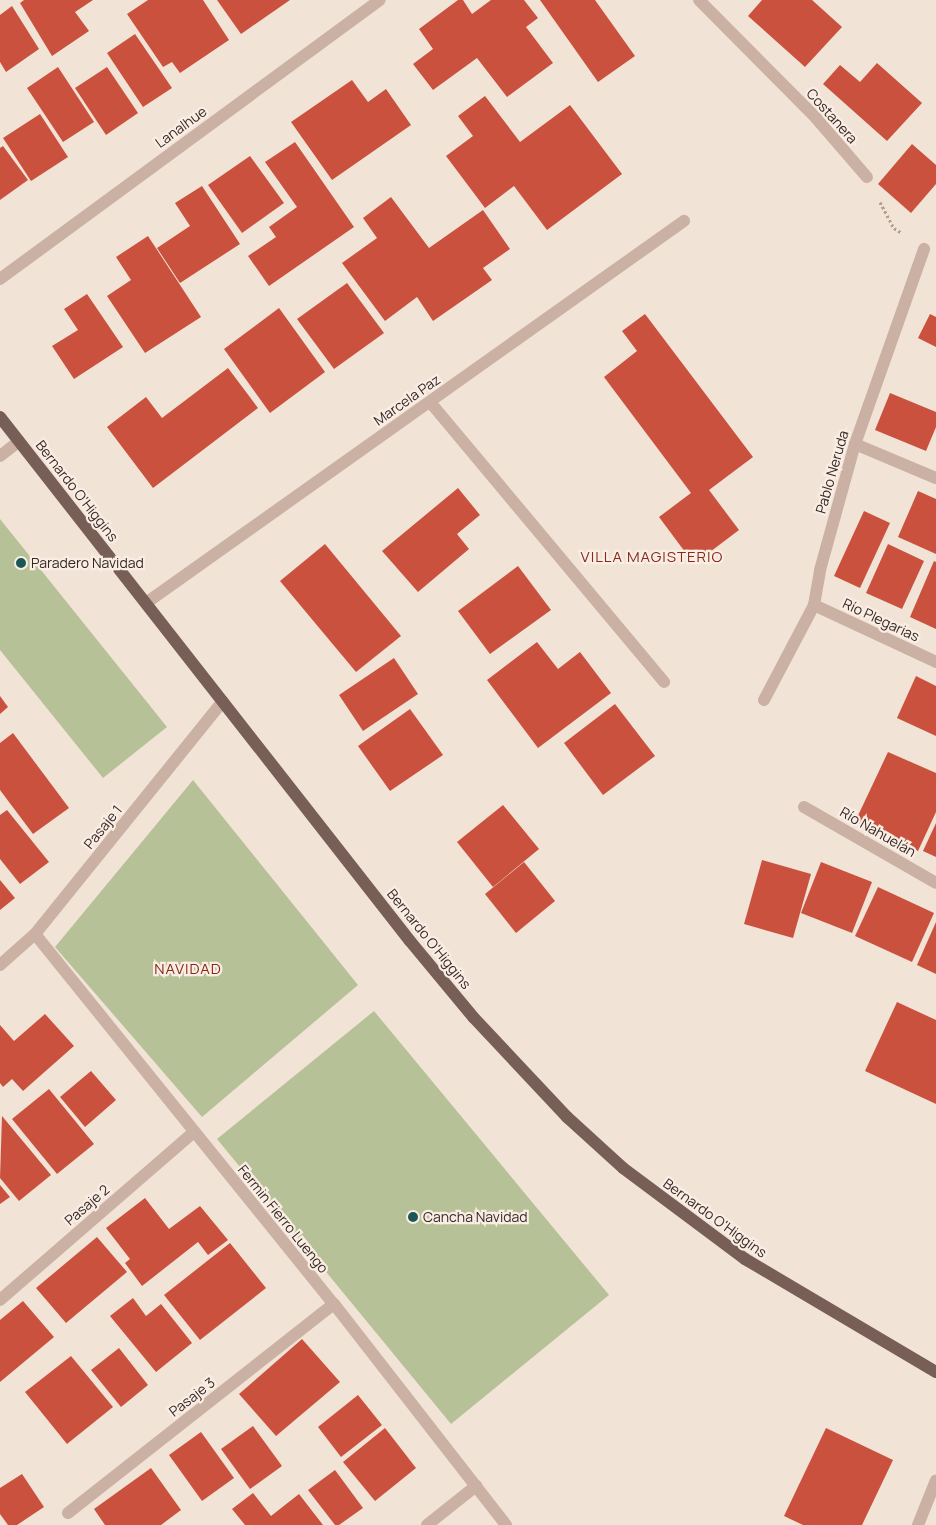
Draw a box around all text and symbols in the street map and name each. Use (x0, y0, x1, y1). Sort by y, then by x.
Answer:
street label: Costanera (803, 85, 861, 147)
street label: Lanalhue (152, 103, 210, 151)
street label: Marcela Paz (371, 371, 443, 429)
street label: Pablo Neruda (812, 428, 852, 516)
street label: Bernardo O'Higgins (32, 437, 122, 545)
district label: VILLA MAGISTERIO (579, 548, 725, 566)
place label: Paradero Navidad (31, 555, 144, 571)
marker: Paradero Navidad (15, 557, 27, 569)
street label: Río Plegarias (840, 595, 922, 645)
street label: Pasaje 1 (80, 802, 126, 852)
street label: Río Nahuelán (837, 804, 919, 860)
street label: Bernardo O'Higgins (384, 886, 474, 992)
district label: NAVIDAD (153, 960, 223, 978)
street label: Fermin Fierro Luengo (234, 1162, 332, 1276)
street label: Bernardo O'Higgins (660, 1175, 770, 1261)
street label: Pasaje 2 (61, 1181, 113, 1229)
place label: Cancha Navidad (423, 1209, 528, 1225)
marker: Cancha Navidad (407, 1211, 419, 1223)
street label: Pasaje 3 (166, 1374, 218, 1420)

